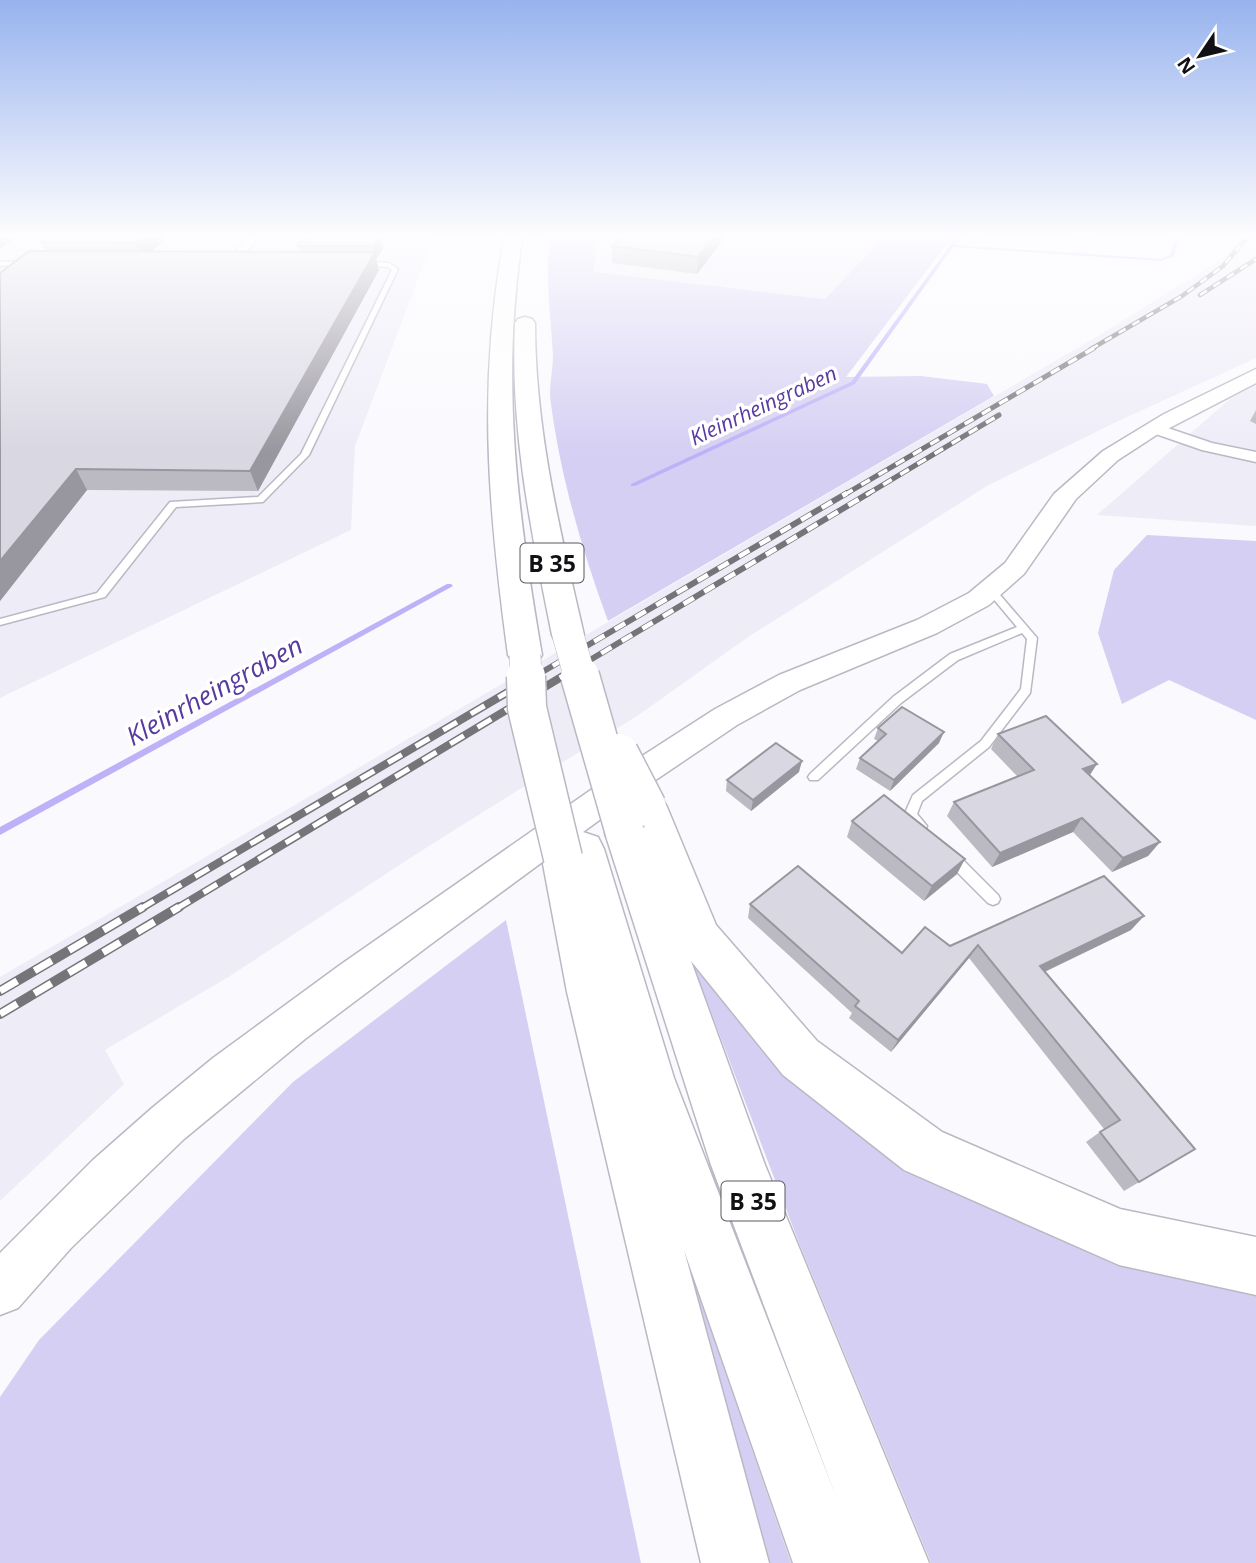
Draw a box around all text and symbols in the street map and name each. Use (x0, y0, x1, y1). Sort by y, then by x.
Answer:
north arrow (1165, 21, 1235, 91)
text: N (1171, 52, 1201, 80)
water label: Kleinrheingraben (685, 359, 841, 451)
road number: B 35 (520, 544, 584, 582)
water label: Kleinrheingraben (119, 627, 309, 753)
road number: B 35 (722, 1182, 784, 1220)

